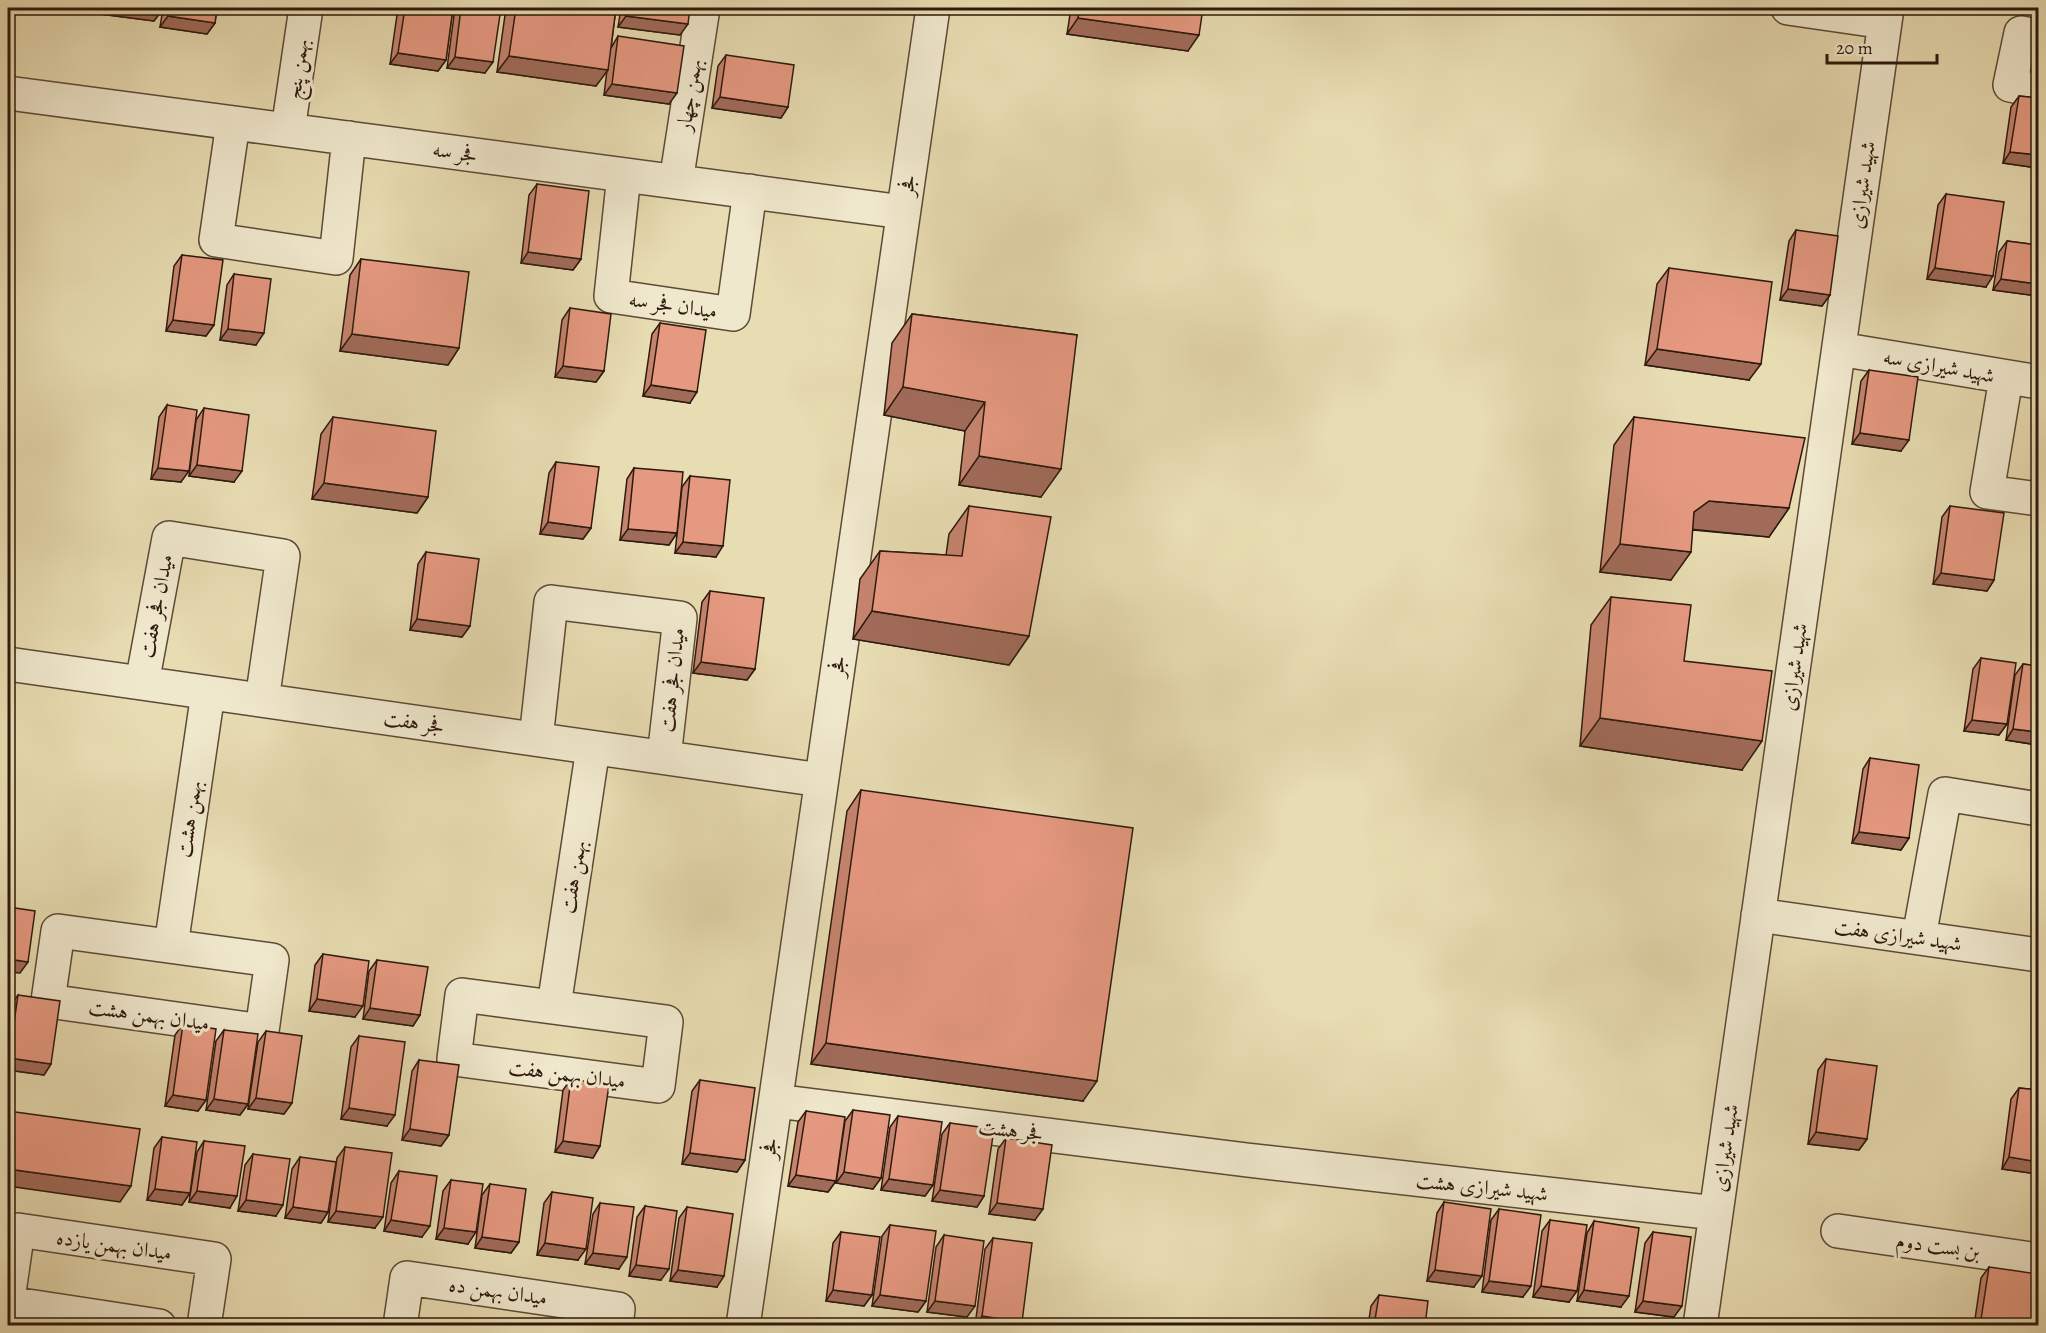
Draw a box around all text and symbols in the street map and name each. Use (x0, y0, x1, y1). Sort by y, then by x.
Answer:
scale bar (1827, 27, 1936, 65)
text: 20 m (1836, 36, 1873, 60)
street label: بهمن پنج (279, 37, 320, 102)
street label: بهمن چهار (669, 57, 709, 135)
street label: فجر سه (431, 135, 479, 169)
street label: شهید شیرازی (1842, 139, 1882, 231)
street label: فجر (891, 172, 922, 200)
street label: میدان فجر سه (627, 285, 719, 325)
street label: شهید شیرازی سه (1881, 342, 1997, 390)
street label: میدان فجر هفت (132, 552, 180, 660)
street label: شهید شیرازی (1774, 621, 1814, 713)
street label: میدان فجر هفت (653, 626, 691, 734)
street label: فجر (821, 654, 852, 680)
street label: فجر هفت (382, 704, 446, 740)
street label: بهمن هشت (170, 778, 208, 860)
street label: بهمن هفت (553, 838, 593, 916)
street label: شهید شیرازی هفت (1832, 912, 1964, 958)
street label: میدان بهمن هشت (87, 993, 211, 1037)
street label: میدان بهمن هفت (507, 1053, 627, 1095)
street label: شهید شیرازی (1705, 1102, 1745, 1194)
street label: فجر هشت (977, 1112, 1045, 1148)
street label: فجر (753, 1136, 784, 1162)
street label: شهید شیرازی هشت (1415, 1166, 1549, 1208)
street label: میدان بهمن یازده (54, 1223, 174, 1267)
street label: بن بست دوم (1893, 1226, 1982, 1270)
street label: میدان بهمن ده (447, 1270, 549, 1312)

